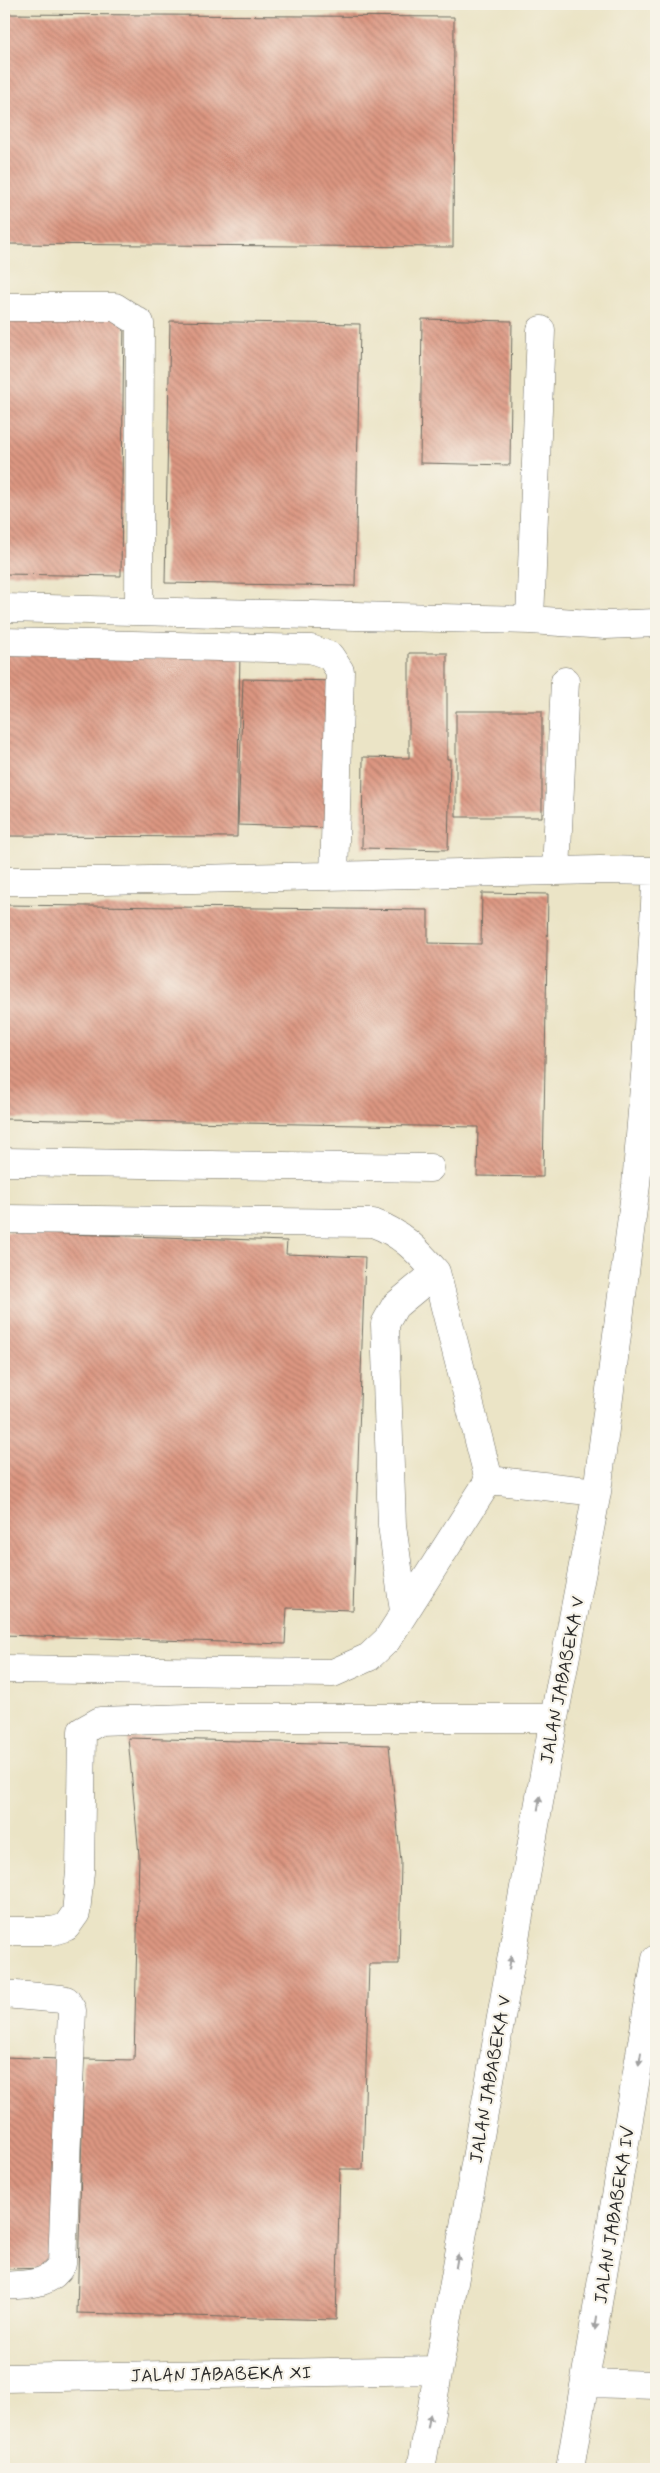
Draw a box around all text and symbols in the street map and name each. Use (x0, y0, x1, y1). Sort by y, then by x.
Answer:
street label: JALAN JABABEKA V (535, 1595, 591, 1766)
one-way arrow (535, 1795, 543, 1811)
one-way arrow (507, 1955, 515, 1971)
street label: JALAN JABABEKA V (464, 1994, 518, 2165)
one-way arrow (635, 2052, 643, 2068)
street label: JALAN JABABEKA IV (589, 2124, 641, 2306)
one-way arrow (454, 2253, 462, 2269)
one-way arrow (592, 2316, 600, 2332)
street label: JALAN JABABEKA XI (130, 2361, 312, 2389)
one-way arrow (426, 2413, 434, 2429)

